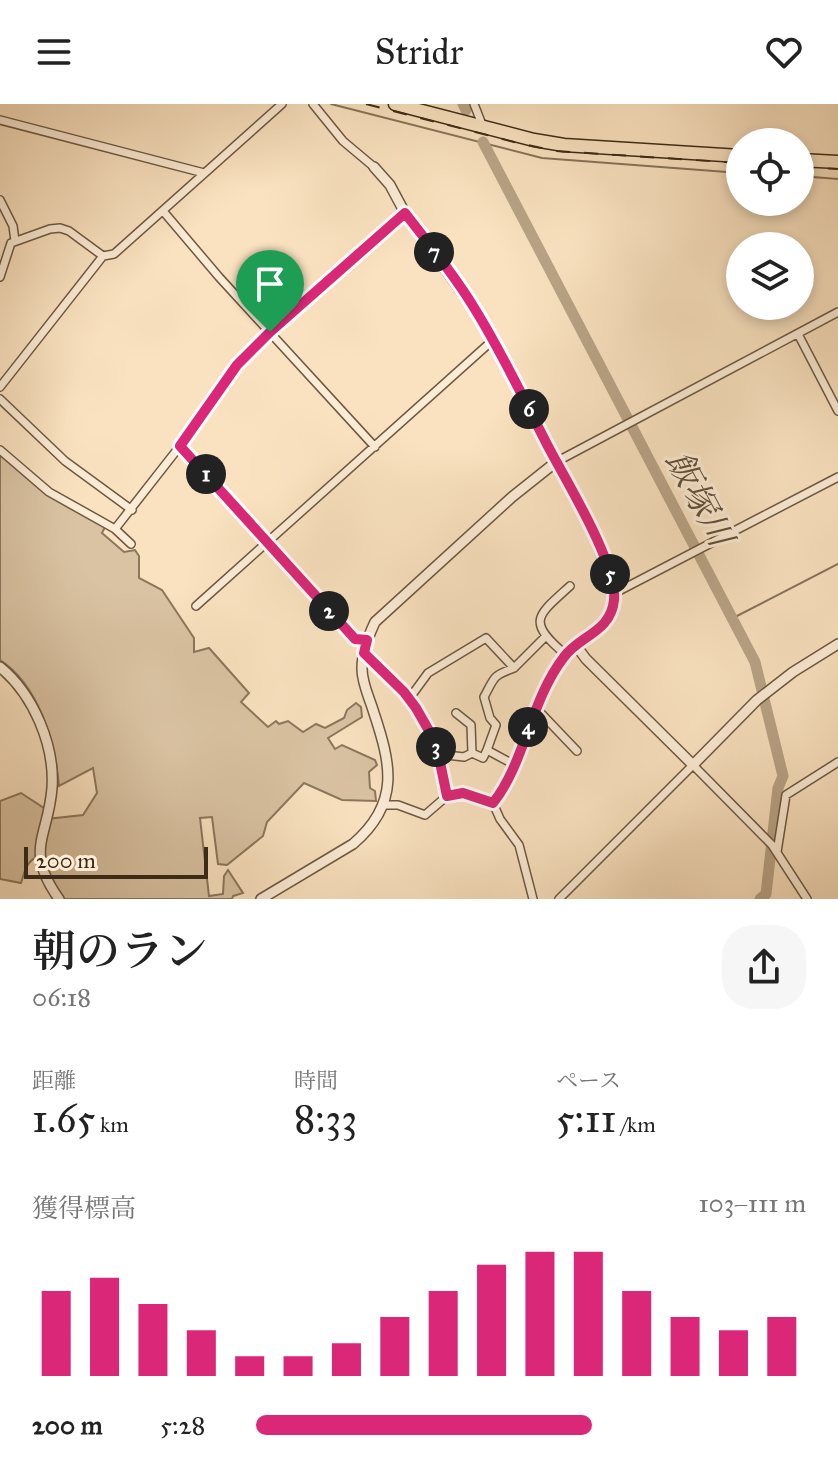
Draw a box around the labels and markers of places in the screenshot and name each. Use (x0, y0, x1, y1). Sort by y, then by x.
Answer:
pin: 7 (414, 232, 454, 272)
pin (236, 250, 304, 332)
pin: 6 (509, 389, 549, 429)
pin: 1 (186, 454, 226, 494)
pin: 5 (590, 554, 630, 594)
pin: 2 (309, 591, 349, 631)
pin: 4 (508, 707, 548, 747)
pin: 3 (416, 727, 456, 767)

